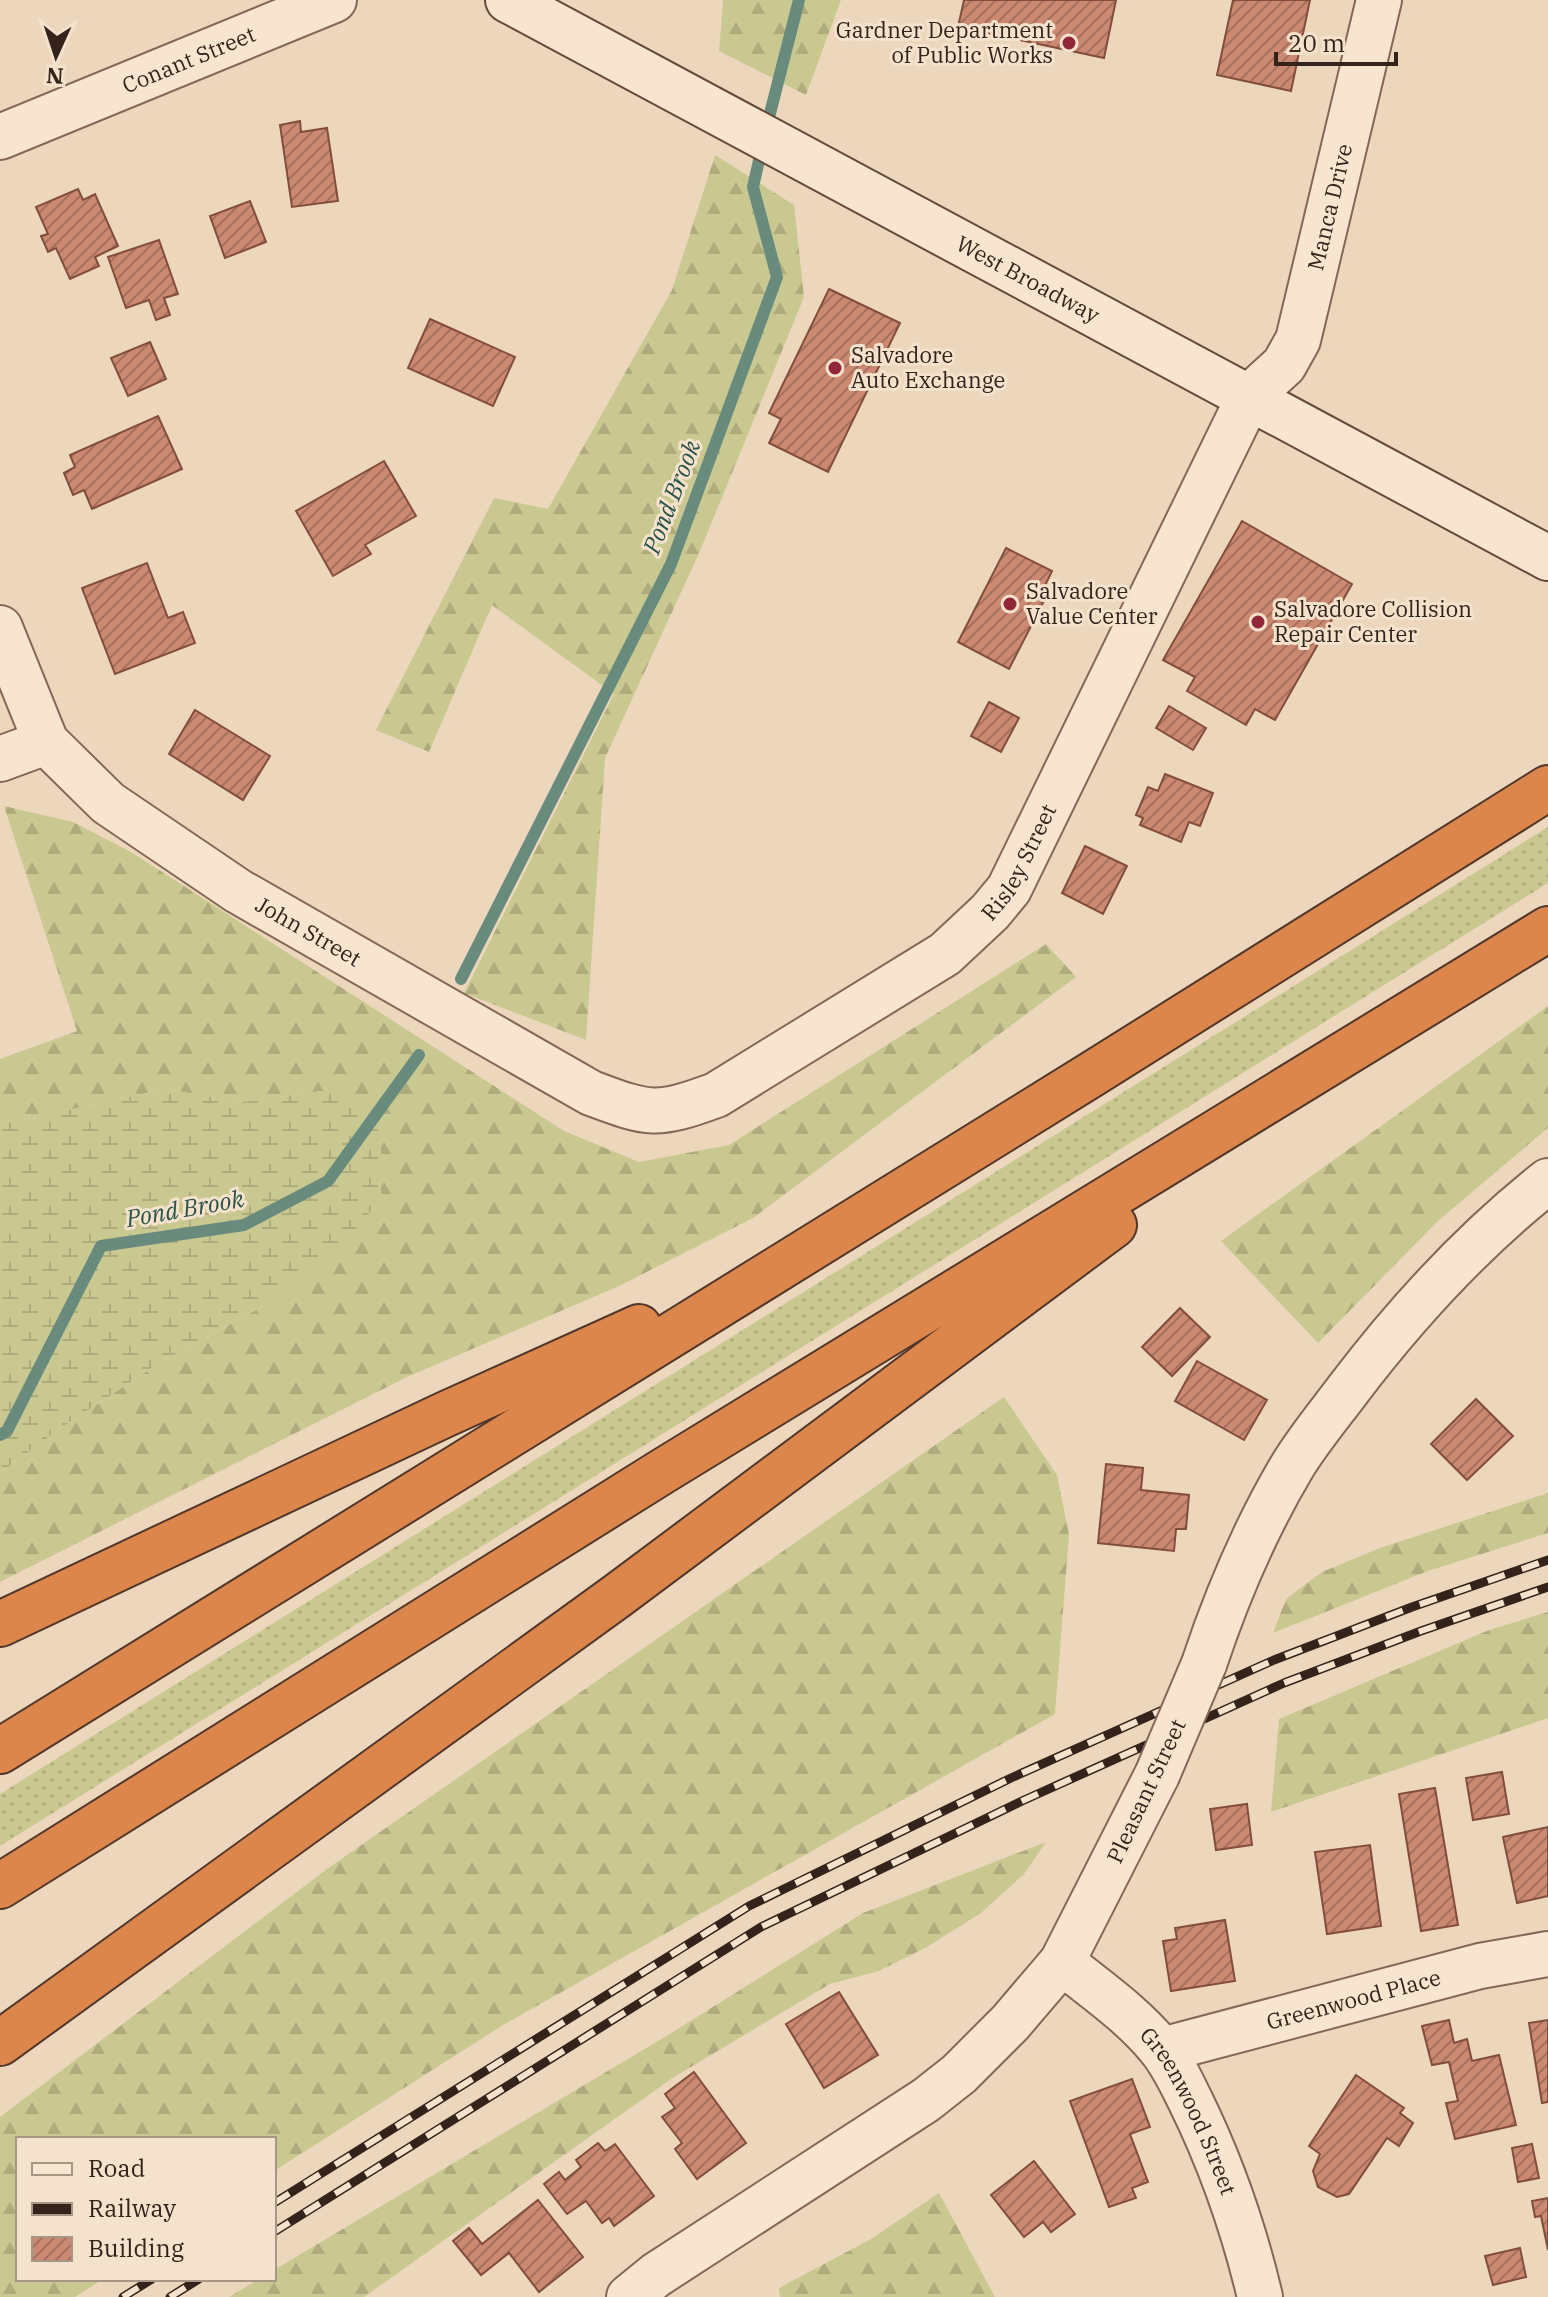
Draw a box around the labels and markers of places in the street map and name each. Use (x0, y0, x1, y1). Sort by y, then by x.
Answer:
place label: Gardner Department of Public Works (836, 15, 1053, 69)
marker: Gardner Department of Public Works (1060, 34, 1078, 52)
place label: Salvadore Auto Exchange (851, 340, 1005, 394)
marker: Salvadore Auto Exchange (826, 359, 844, 377)
place label: Salvadore Value Center (1026, 576, 1158, 630)
place label: Salvadore Collision Repair Center (1274, 594, 1472, 648)
marker: Salvadore Value Center (1001, 595, 1019, 613)
marker: Salvadore Collision Repair Center (1249, 613, 1267, 631)

